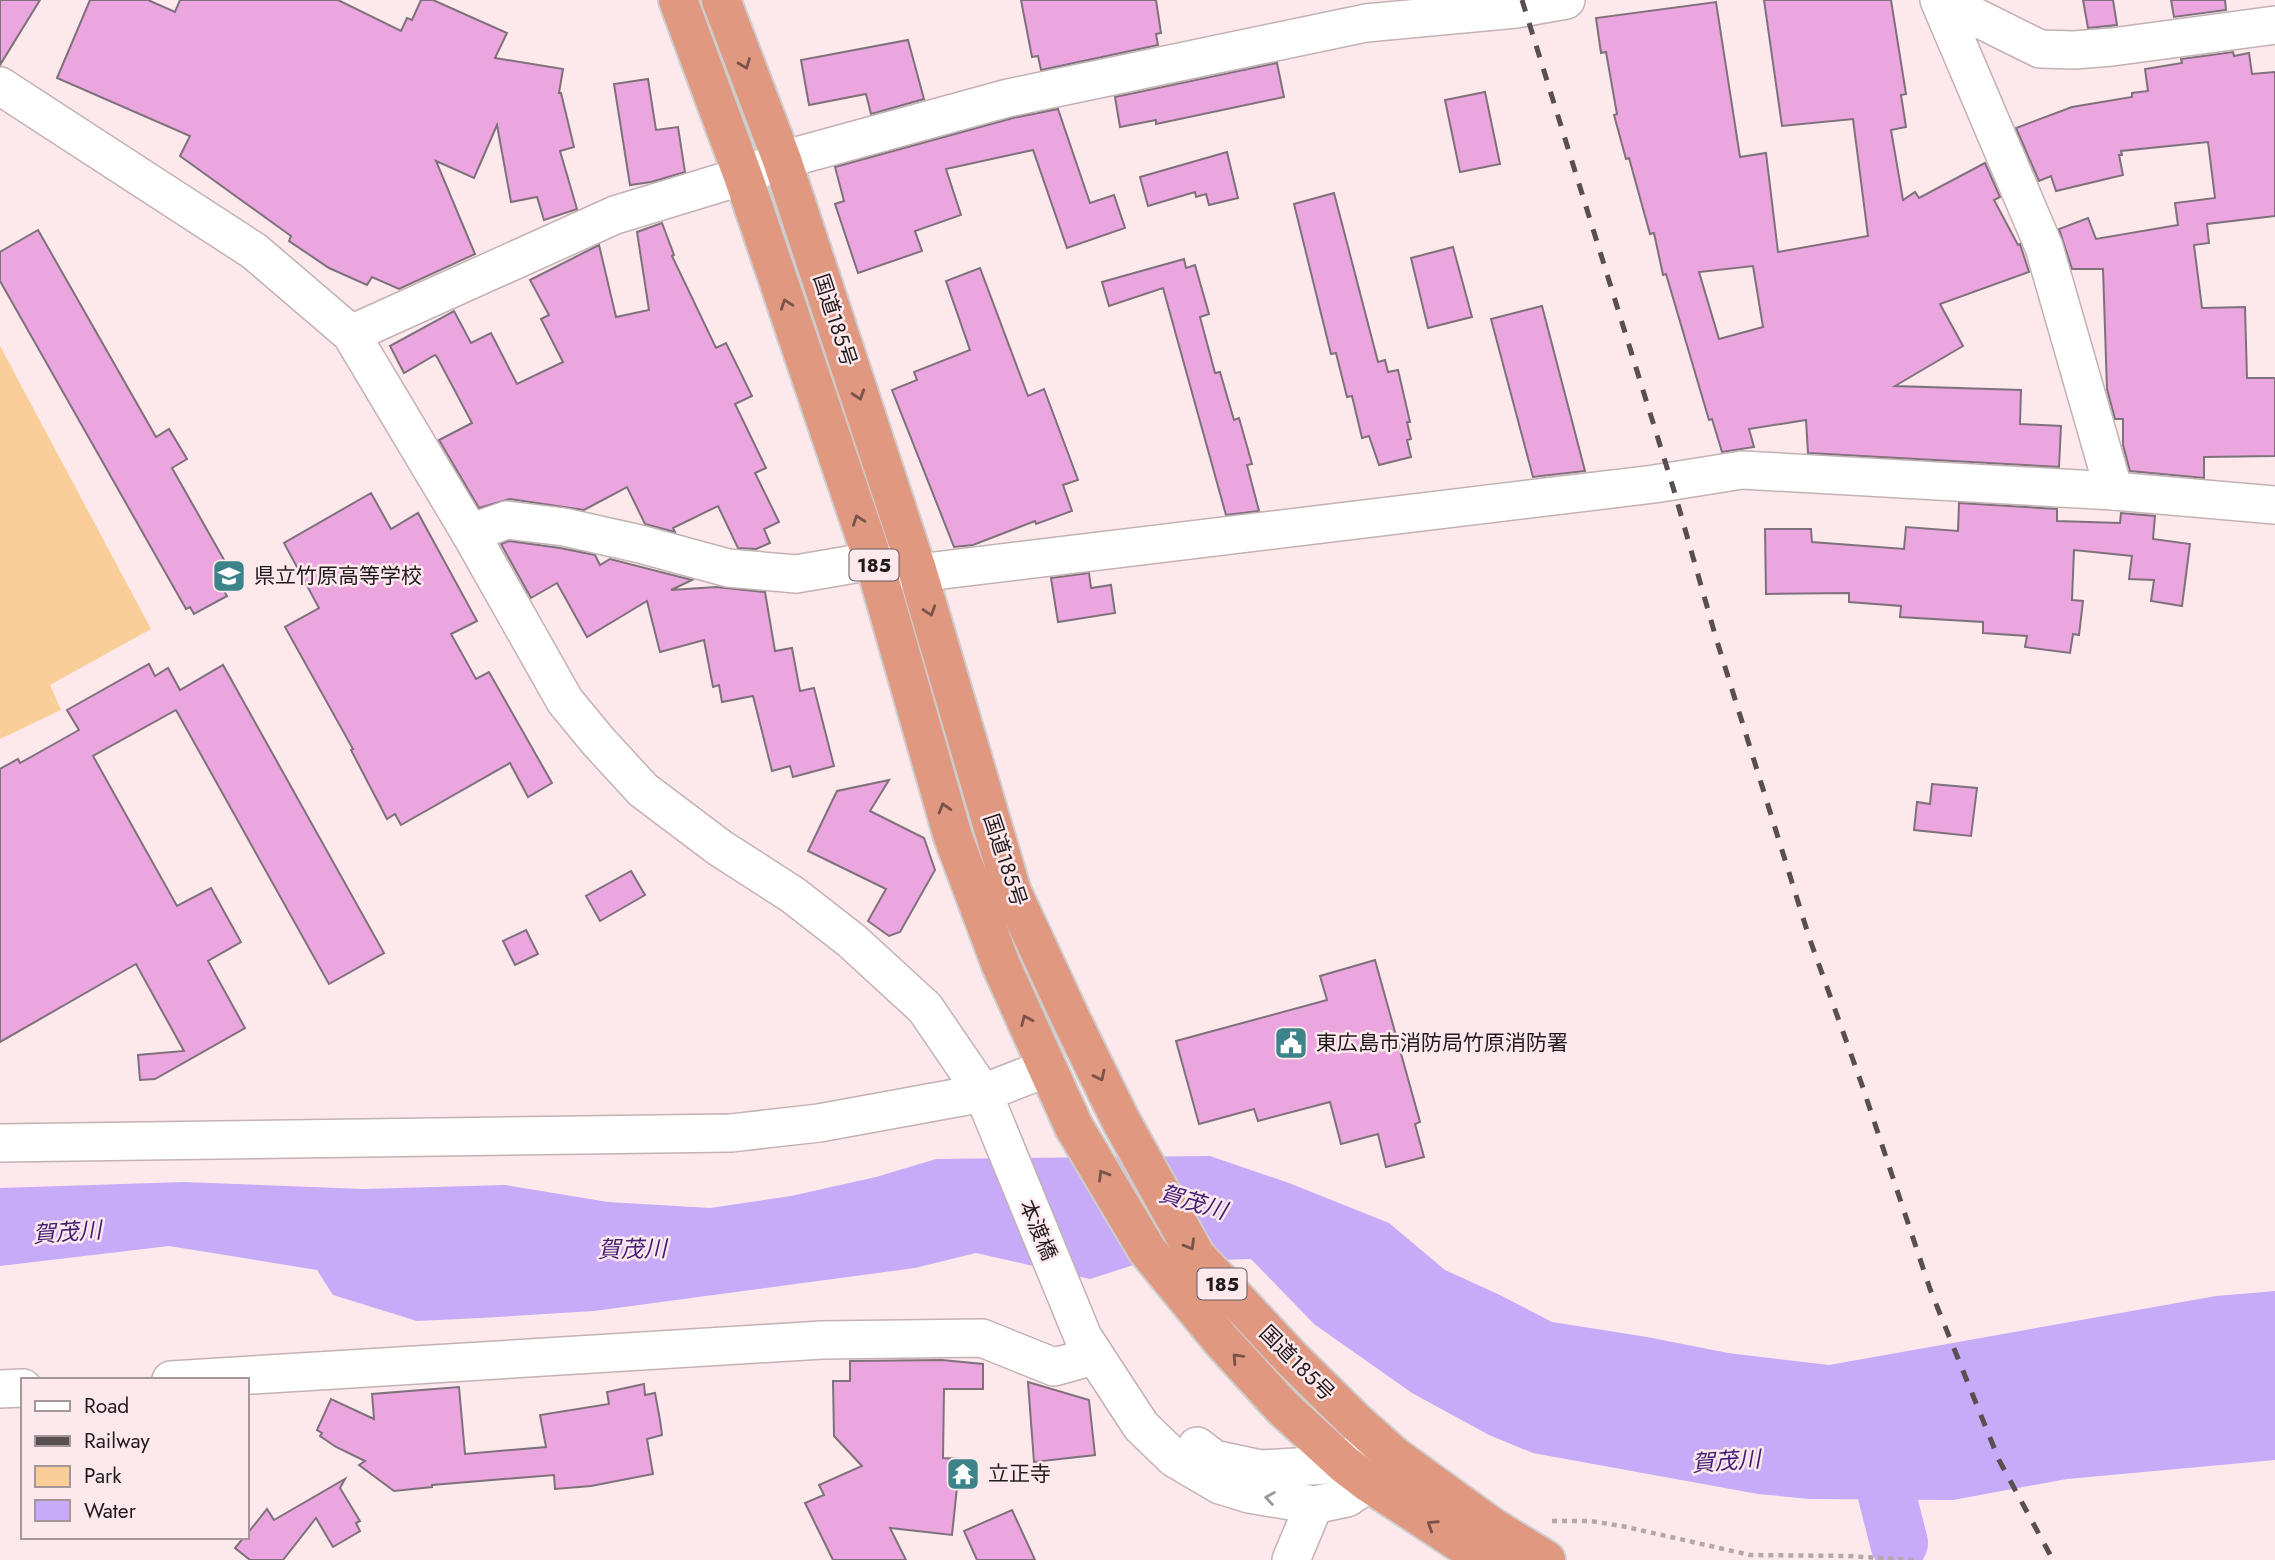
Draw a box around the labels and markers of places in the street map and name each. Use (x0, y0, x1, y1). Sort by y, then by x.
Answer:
school or university icon: 県立竹原高等学校 (210, 557, 248, 595)
place label: 県立竹原高等学校 (254, 561, 422, 591)
public building icon: 東広島市消防局竹原消防署 (1272, 1024, 1310, 1062)
place label: 東広島市消防局竹原消防署 (1316, 1028, 1568, 1058)
temple icon: 立正寺 (944, 1455, 982, 1493)
place label: 立正寺 (988, 1459, 1051, 1489)

